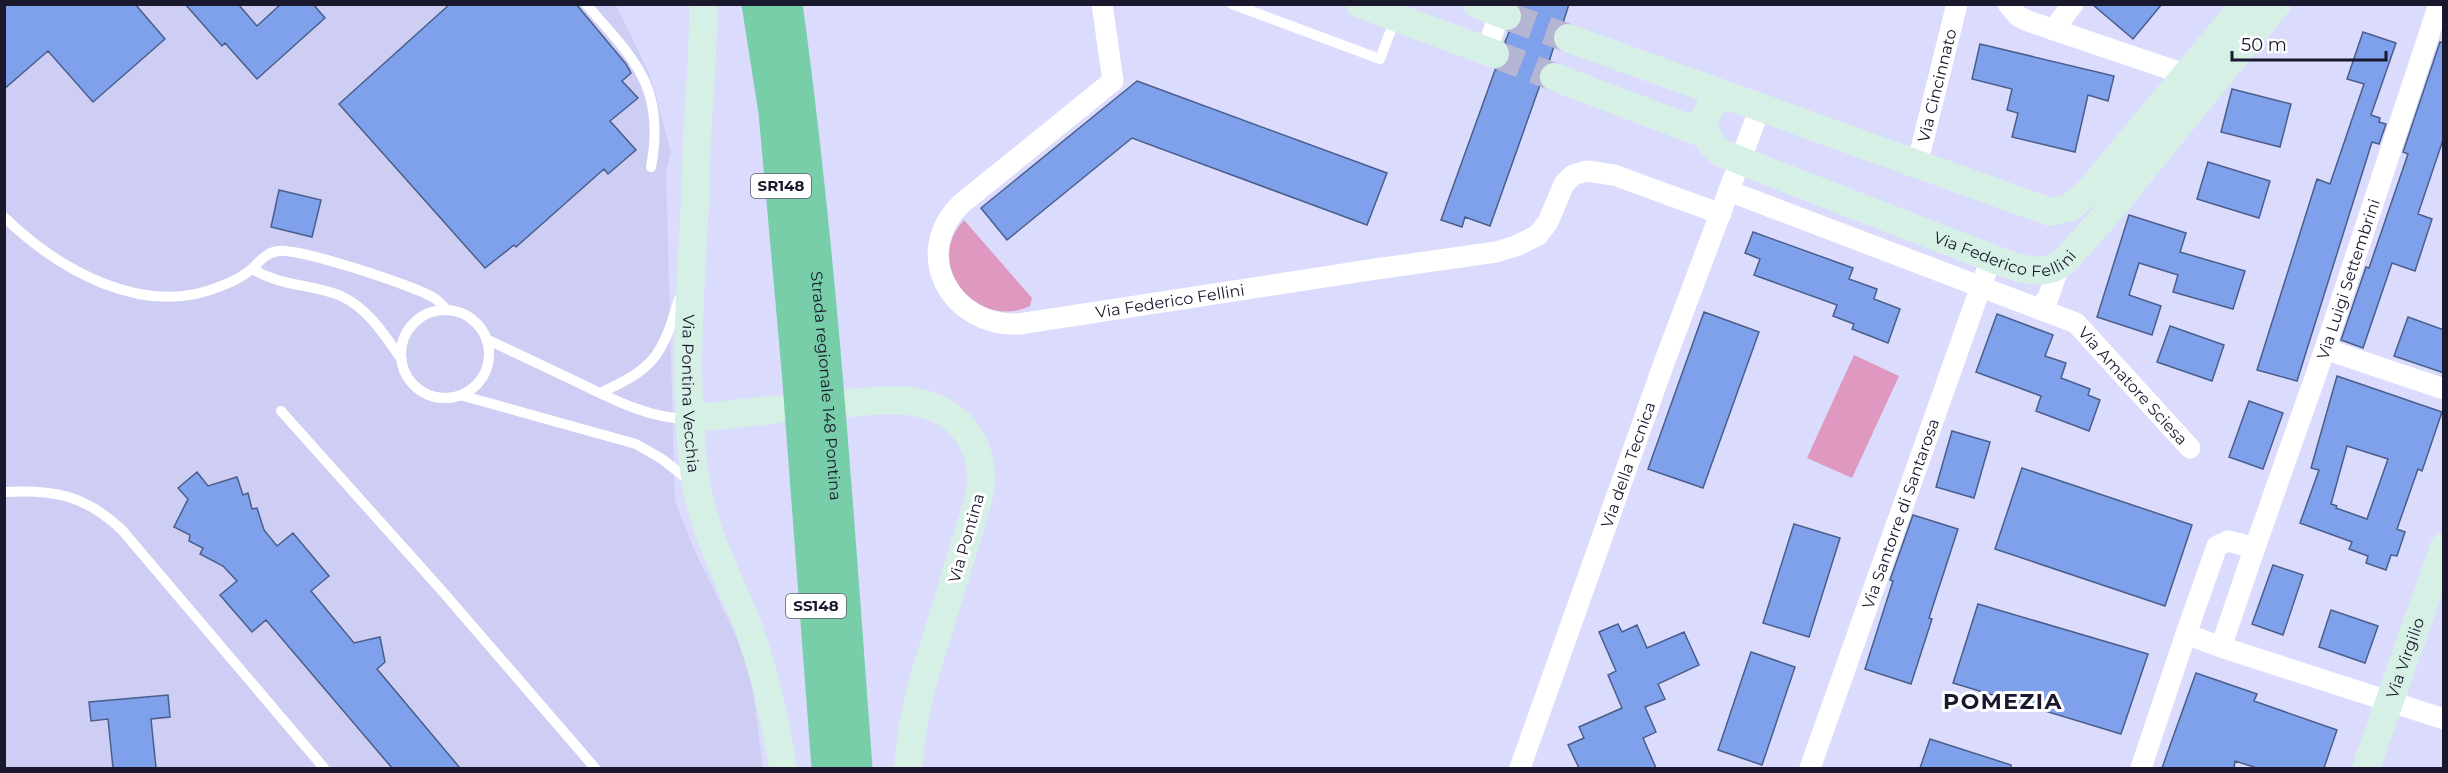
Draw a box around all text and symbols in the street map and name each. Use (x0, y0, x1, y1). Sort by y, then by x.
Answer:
scale bar (2232, 24, 2386, 62)
street label: Via Cincinnato (1914, 27, 1960, 144)
text: 50 m (2241, 34, 2287, 56)
road number: SR148 (751, 174, 811, 198)
street label: Via Luigi Settembrini (2313, 196, 2384, 362)
street label: Via Federico Fellini (1931, 228, 2080, 281)
street label: Strada regionale 148 Pontina (807, 270, 845, 501)
street label: Via Federico Fellini (1094, 280, 1246, 322)
street label: Via Pontina Vecchia (678, 314, 703, 474)
street label: Via Amatore Sciesa (2074, 323, 2191, 449)
street label: Via della Tecnica (1597, 399, 1659, 530)
street label: Via Santorre di Santarosa (1858, 416, 1943, 611)
street label: Via Pontina (945, 491, 988, 585)
road number: SS148 (786, 594, 846, 618)
street label: Via Virgilio (2382, 615, 2428, 701)
district label: POMEZIA (1943, 688, 2063, 715)

